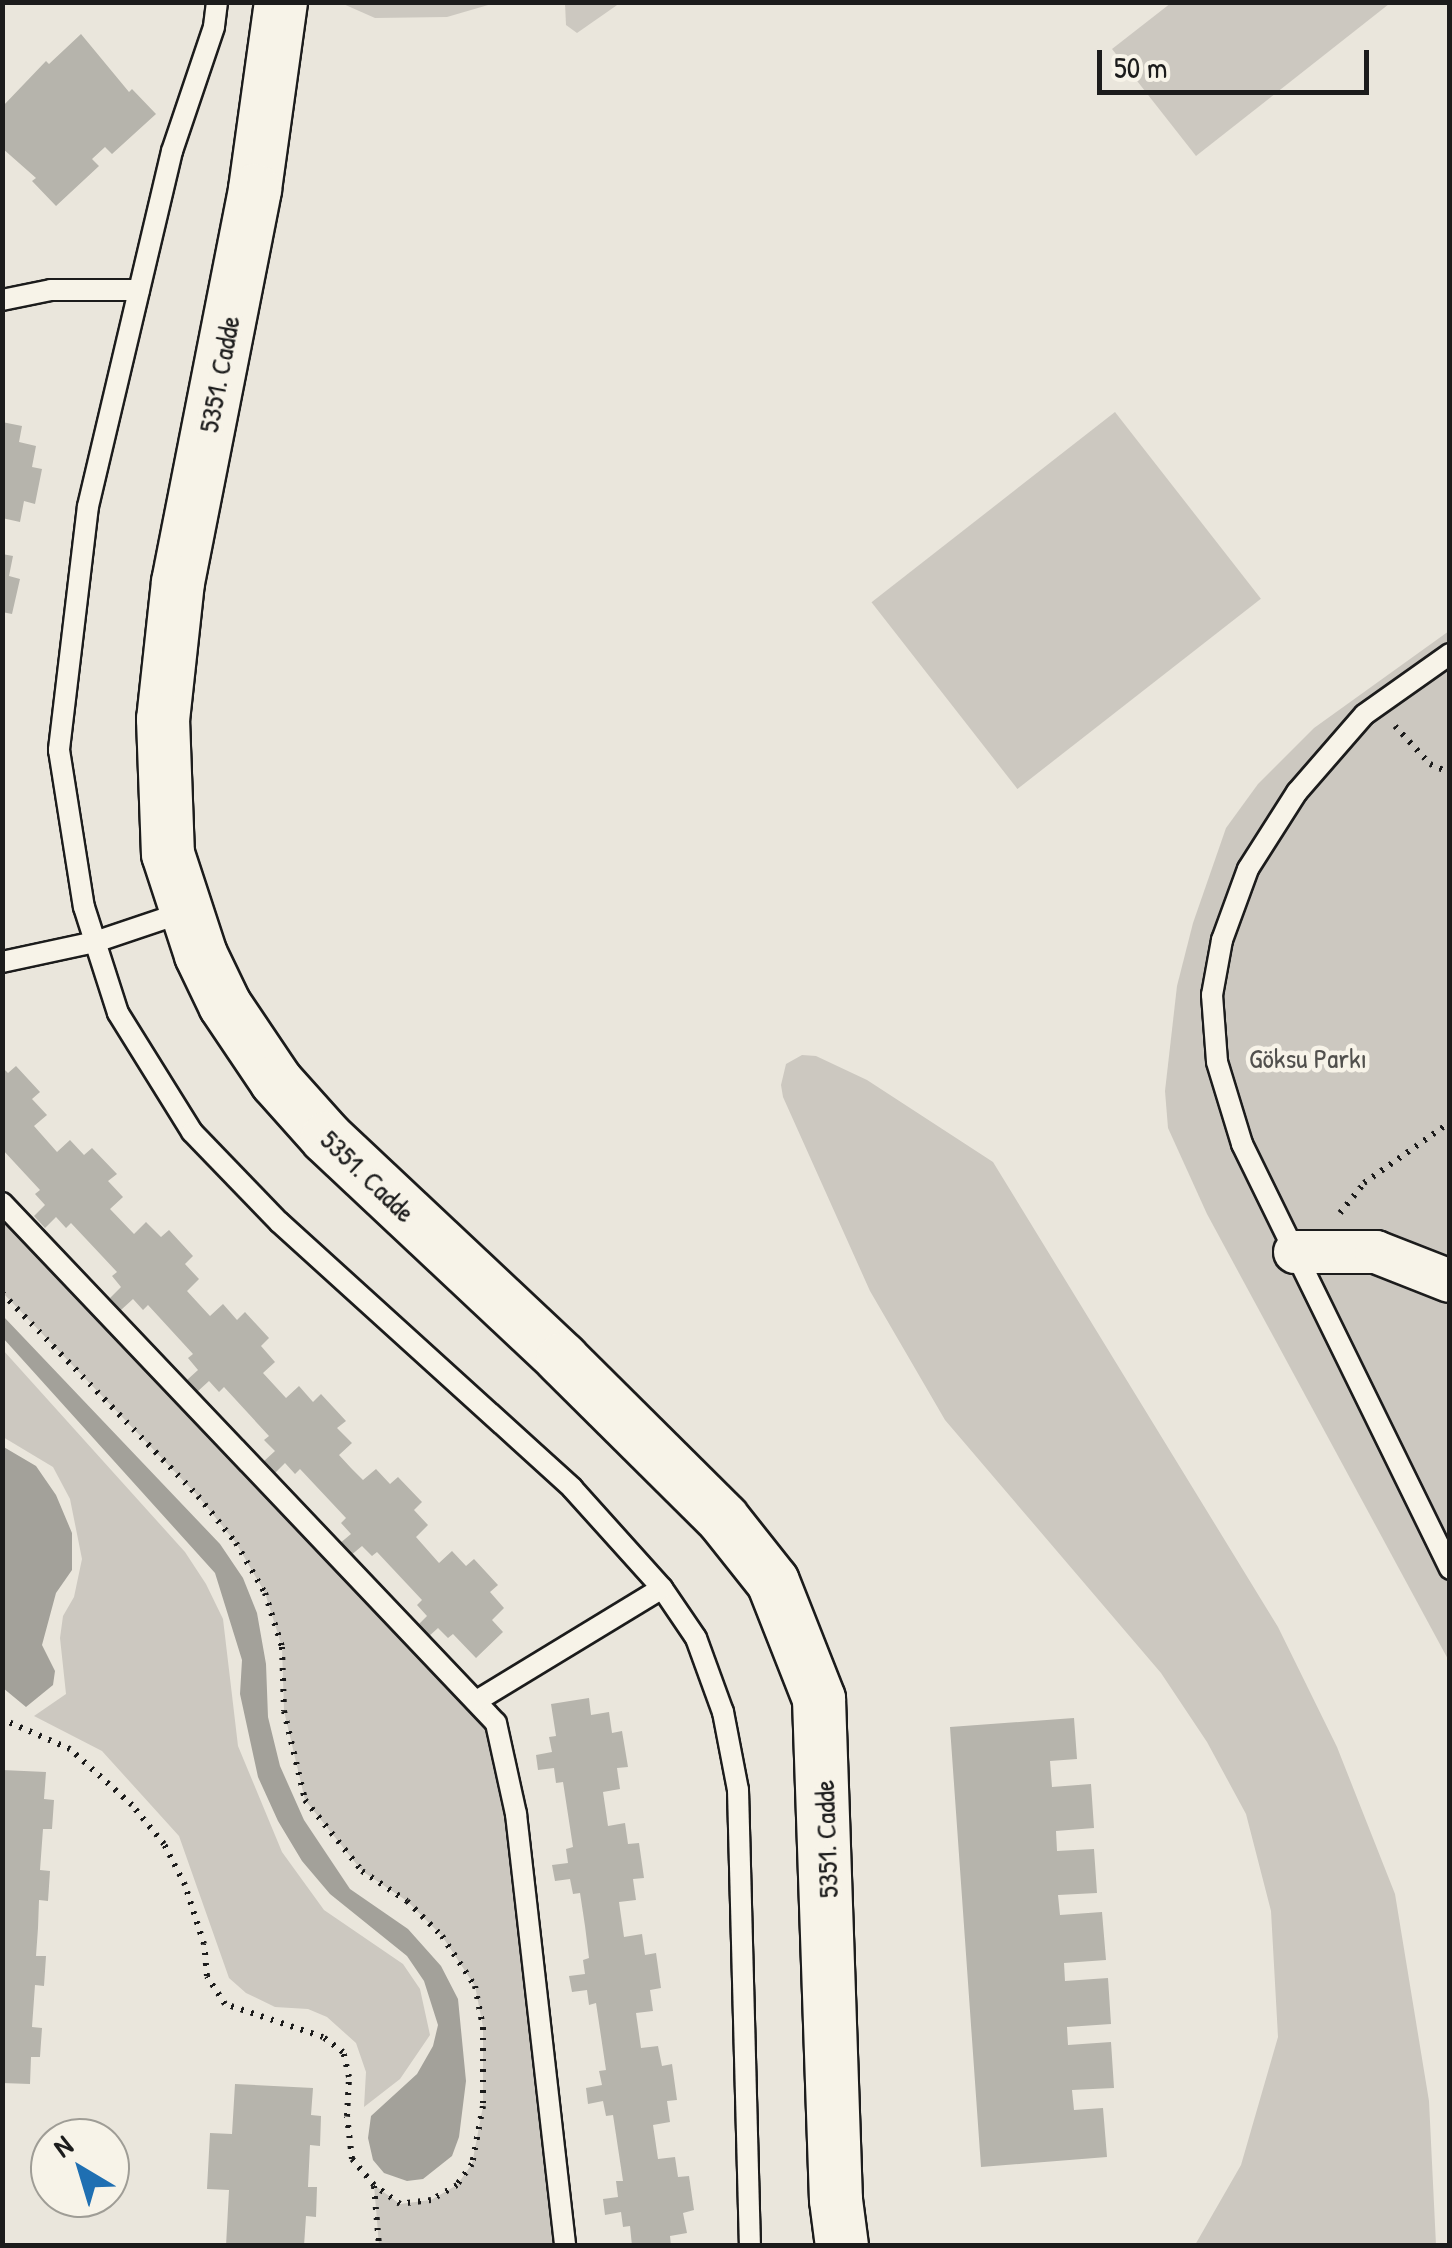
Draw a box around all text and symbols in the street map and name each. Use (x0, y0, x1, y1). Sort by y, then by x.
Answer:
scale bar (1102, 30, 1374, 92)
text: 50 m (1114, 47, 1167, 87)
street label: 5351. Cadde (191, 313, 247, 435)
park label: Göksu Parkı (1249, 1041, 1367, 1075)
street label: 5351. Cadde (314, 1123, 422, 1229)
street label: 5351. Cadde (807, 1779, 845, 1899)
north arrow (30, 2118, 130, 2218)
text: N (45, 2126, 80, 2165)

